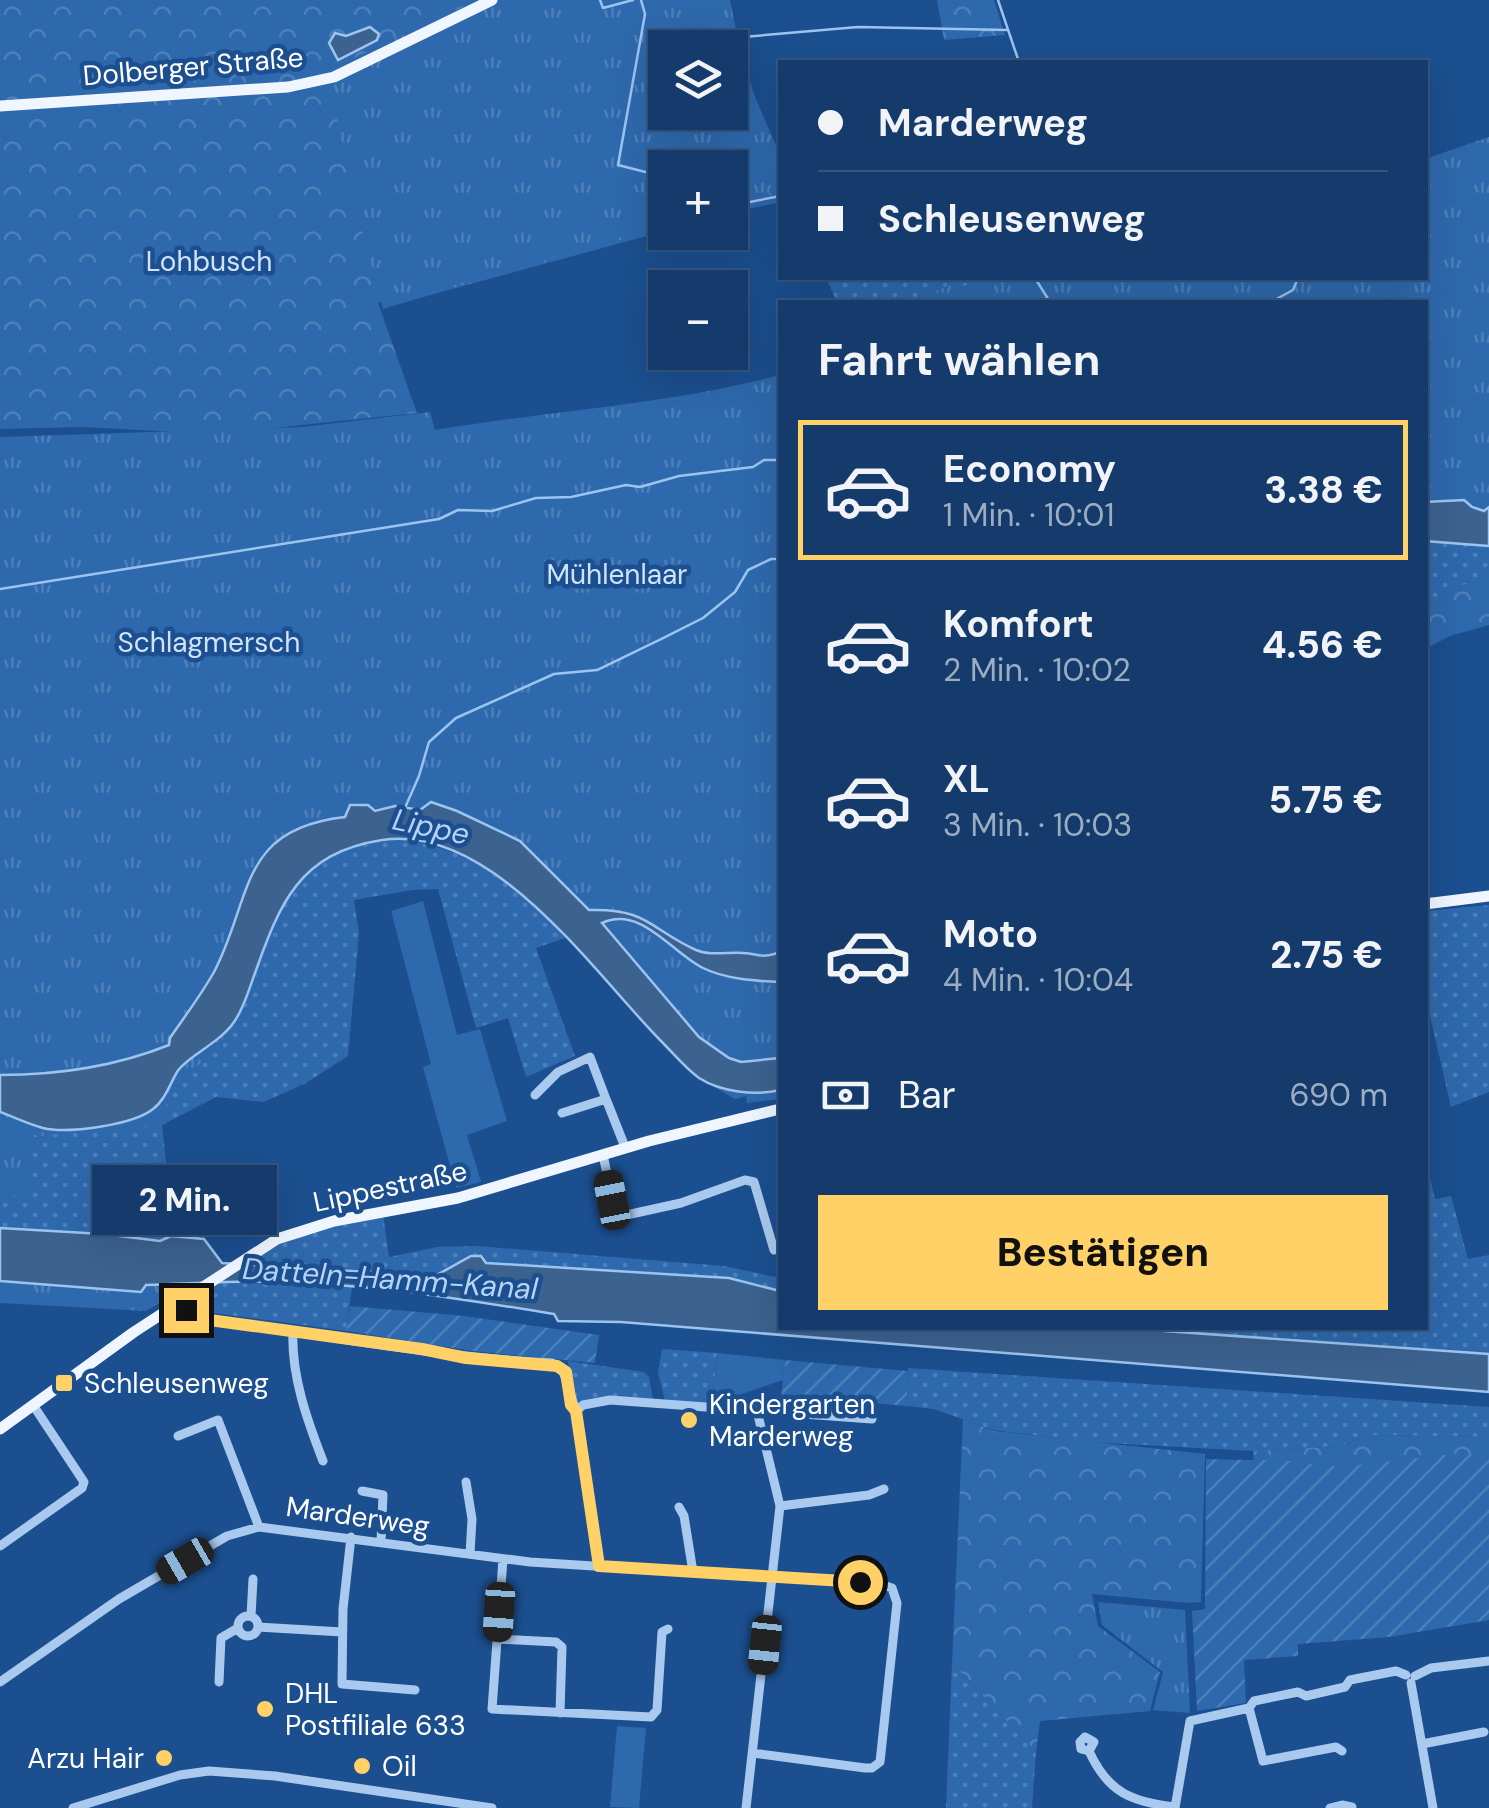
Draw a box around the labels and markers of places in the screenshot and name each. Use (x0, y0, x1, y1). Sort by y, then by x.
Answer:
place label: Schleusenweg (84, 1365, 269, 1402)
marker: Schleusenweg (53, 1372, 75, 1394)
place label: Kindergarten Marderweg (709, 1386, 875, 1455)
marker: Kindergarten Marderweg (678, 1409, 700, 1431)
place label: DHL Postfiliale 633 (285, 1675, 466, 1744)
marker: DHL Postfiliale 633 (254, 1698, 276, 1720)
place label: Arzu Hair (27, 1740, 144, 1777)
marker: Arzu Hair (153, 1747, 175, 1769)
place label: Oil (382, 1748, 417, 1785)
marker: Oil (351, 1755, 373, 1777)

